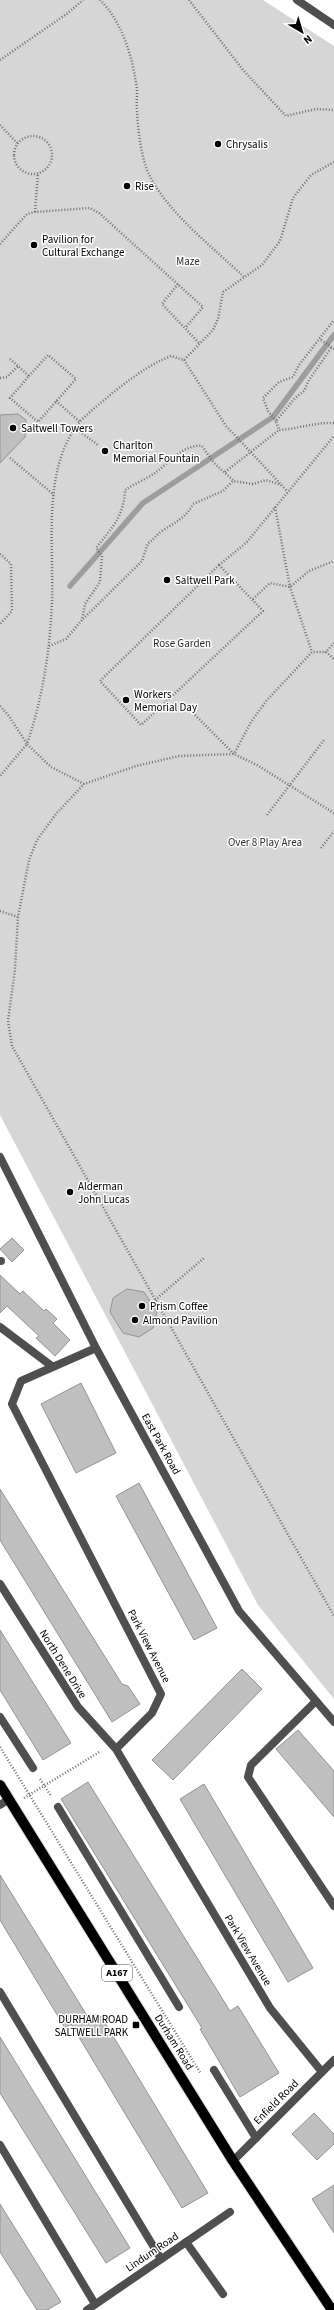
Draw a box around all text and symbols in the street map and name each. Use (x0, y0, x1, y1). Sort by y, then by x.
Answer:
north arrow (282, 12, 322, 52)
text: N (300, 31, 315, 48)
place label: Chrysalis (226, 137, 268, 152)
marker: Chrysalis (213, 139, 223, 149)
place label: Rise (135, 179, 155, 194)
marker: Rise (122, 181, 132, 191)
place label: Pavilion for Cultural Exchange (42, 232, 125, 260)
marker: Pavilion for Cultural Exchange (29, 240, 39, 250)
park label: Maze (176, 254, 200, 269)
place label: Saltwell Towers (21, 421, 93, 436)
marker: Saltwell Towers (8, 423, 18, 433)
place label: Charlton Memorial Fountain (113, 438, 200, 466)
marker: Charlton Memorial Fountain (100, 446, 110, 456)
place label: Saltwell Park (175, 573, 235, 588)
marker: Saltwell Park (162, 575, 172, 585)
park label: Rose Garden (153, 636, 211, 651)
place label: Workers Memorial Day (134, 687, 197, 715)
marker: Workers Memorial Day (121, 695, 131, 705)
park label: Over 8 Play Area (228, 835, 302, 850)
place label: Alderman John Lucas (78, 1179, 130, 1207)
marker: Alderman John Lucas (65, 1187, 75, 1197)
place label: Prism Coffee (150, 1299, 209, 1314)
marker: Prism Coffee (137, 1301, 147, 1311)
place label: Almond Pavilion (143, 1313, 218, 1328)
marker: Almond Pavilion (130, 1315, 140, 1325)
street label: East Park Road (138, 1411, 184, 1477)
street label: Park View Avenue (124, 1607, 174, 1686)
street label: North Dene Drive (36, 1627, 90, 1702)
street label: Park View Avenue (221, 1912, 275, 1989)
road number: A167 (102, 1965, 132, 1981)
street label: Durham Road (151, 2011, 197, 2073)
place label: DURHAM ROAD SALTWELL PARK (55, 2012, 129, 2040)
marker: DURHAM ROAD SALTWELL PARK (131, 2020, 141, 2030)
street label: Enfield Road (250, 2076, 302, 2128)
street label: Lindum Road (122, 2229, 182, 2275)

